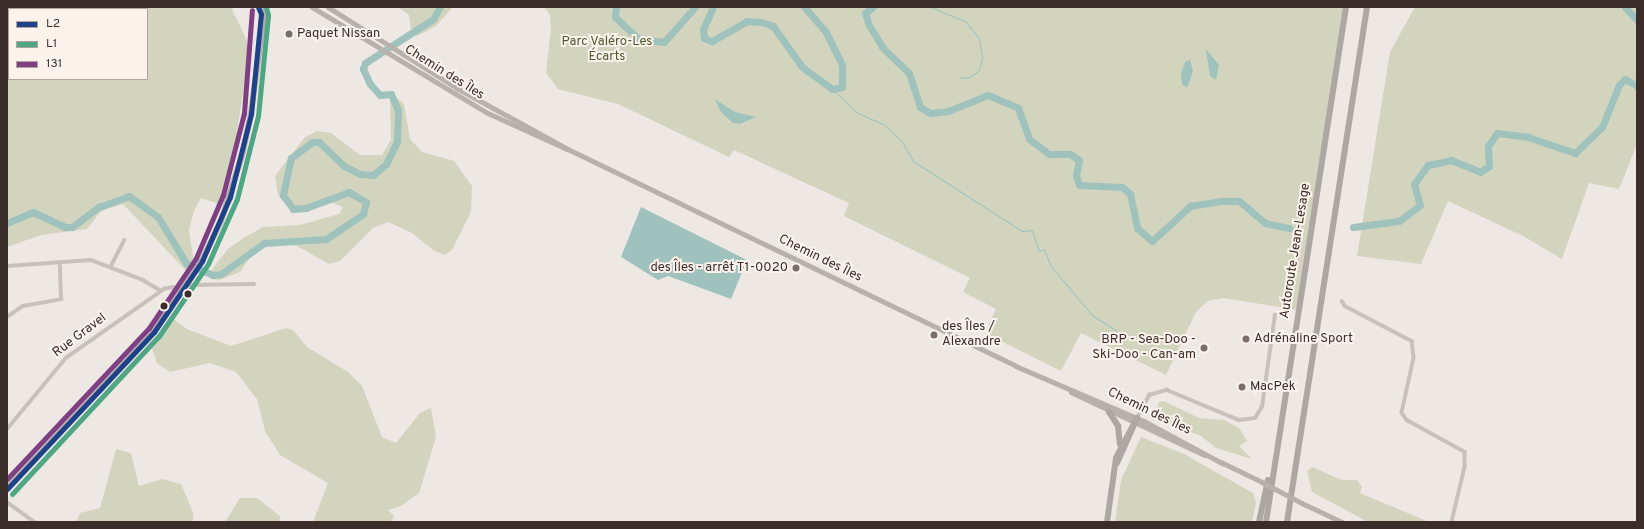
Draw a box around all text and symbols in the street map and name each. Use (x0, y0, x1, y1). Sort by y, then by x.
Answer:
legend (8, 8, 148, 80)
text: L2 (46, 16, 60, 32)
place label: Paquet Nissan (297, 26, 380, 42)
marker: Paquet Nissan (284, 29, 294, 39)
park label: Parc Valéro-Les Écarts (561, 35, 653, 66)
text: L1 (46, 36, 57, 52)
street label: Chemin des Îles (401, 42, 487, 104)
text: 131 (46, 56, 62, 72)
street label: Autoroute Jean-Lesage (1278, 182, 1314, 320)
street label: Chemin des Îles (776, 232, 864, 286)
place label: des Îles - arrêt T1-0020 (650, 260, 788, 276)
marker: des Îles - arrêt T1-0020 (791, 263, 801, 273)
unlabelled marker (183, 289, 193, 299)
unlabelled marker (159, 301, 169, 311)
street label: Rue Gravel (50, 311, 110, 361)
place label: des Îles / Alexandre (942, 320, 1001, 351)
marker: des Îles / Alexandre (929, 330, 939, 340)
place label: Adrénaline Sport (1254, 331, 1353, 347)
place label: BRP - Sea-Doo - Ski-Doo - Can-am (1092, 333, 1196, 364)
marker: Adrénaline Sport (1241, 334, 1251, 344)
marker: BRP - Sea-Doo - Ski-Doo - Can-am (1199, 343, 1209, 353)
place label: MacPek (1250, 379, 1296, 395)
marker: MacPek (1237, 382, 1247, 392)
street label: Chemin des Îles (1105, 385, 1193, 439)

